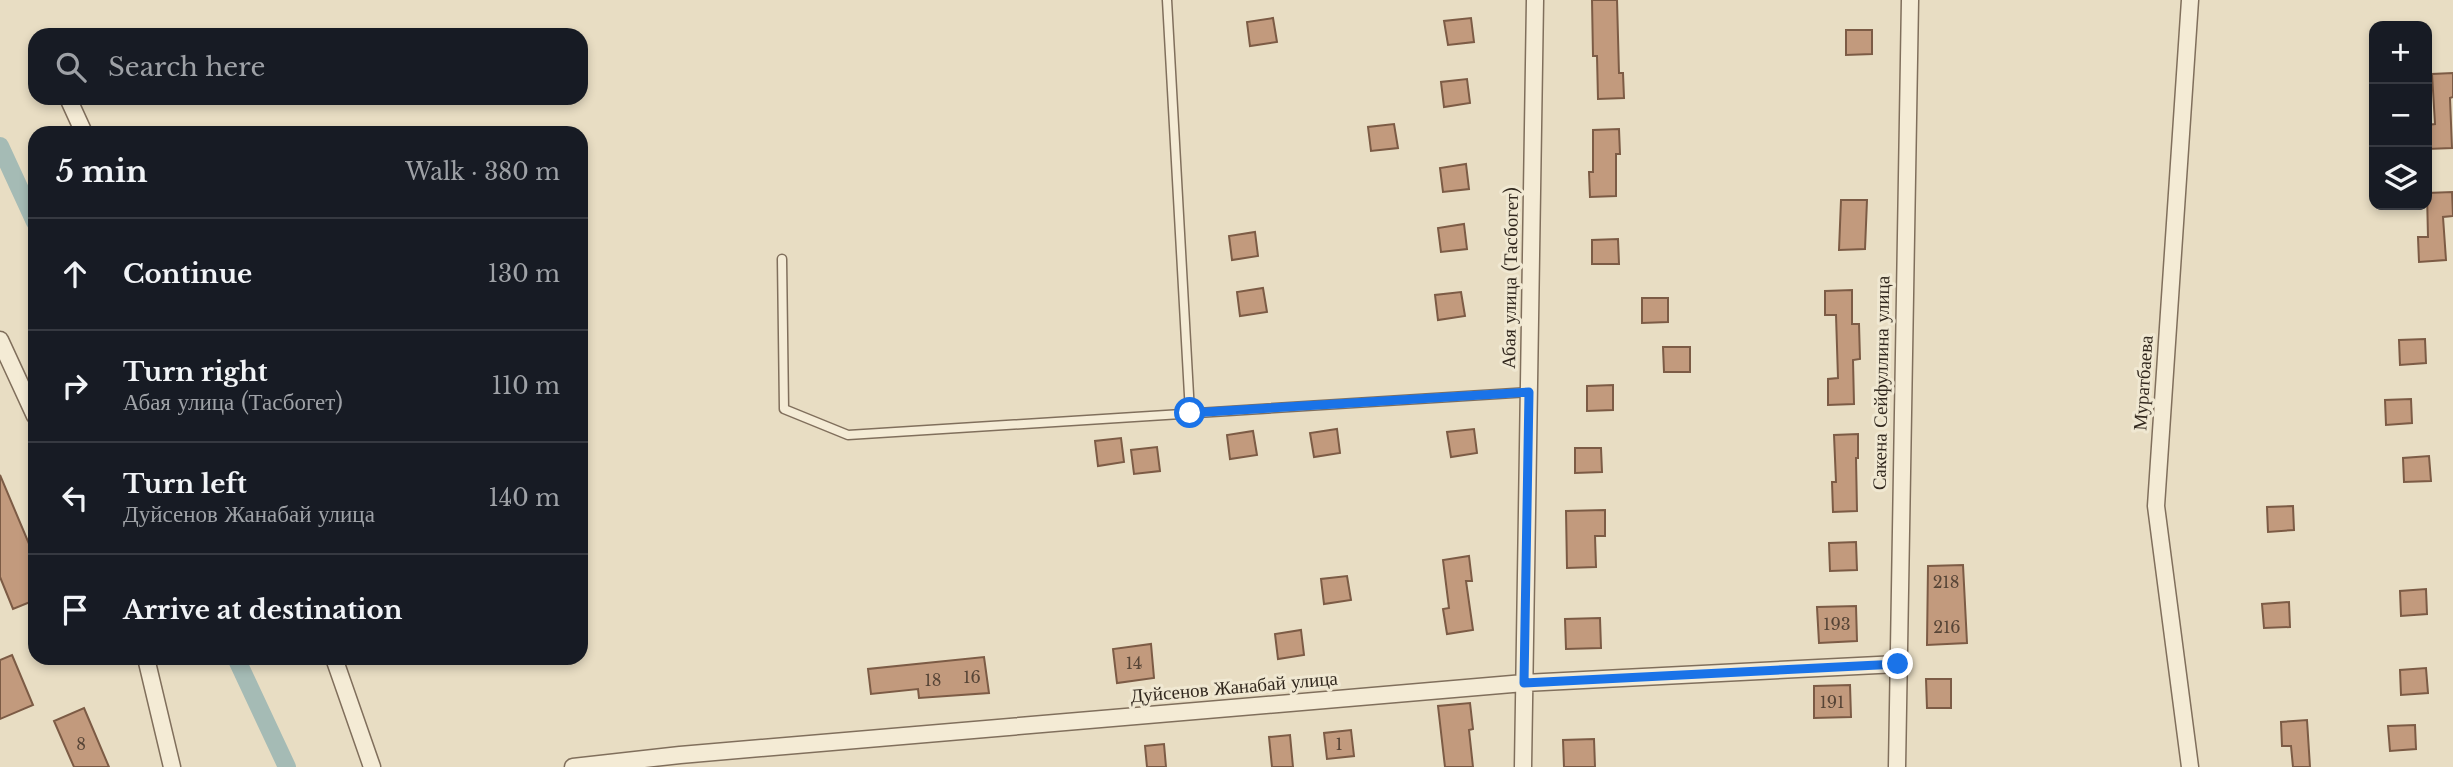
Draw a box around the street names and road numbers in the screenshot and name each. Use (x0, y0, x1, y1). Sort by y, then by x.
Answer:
street label: Абая улица (Тасбогет) (1497, 187, 1523, 369)
street label: Сакена Сейфуллина улица (1868, 275, 1894, 490)
street label: Муратбаева (2128, 334, 2158, 431)
street label: Дуйсенов Жанабай улица (1129, 666, 1339, 708)

